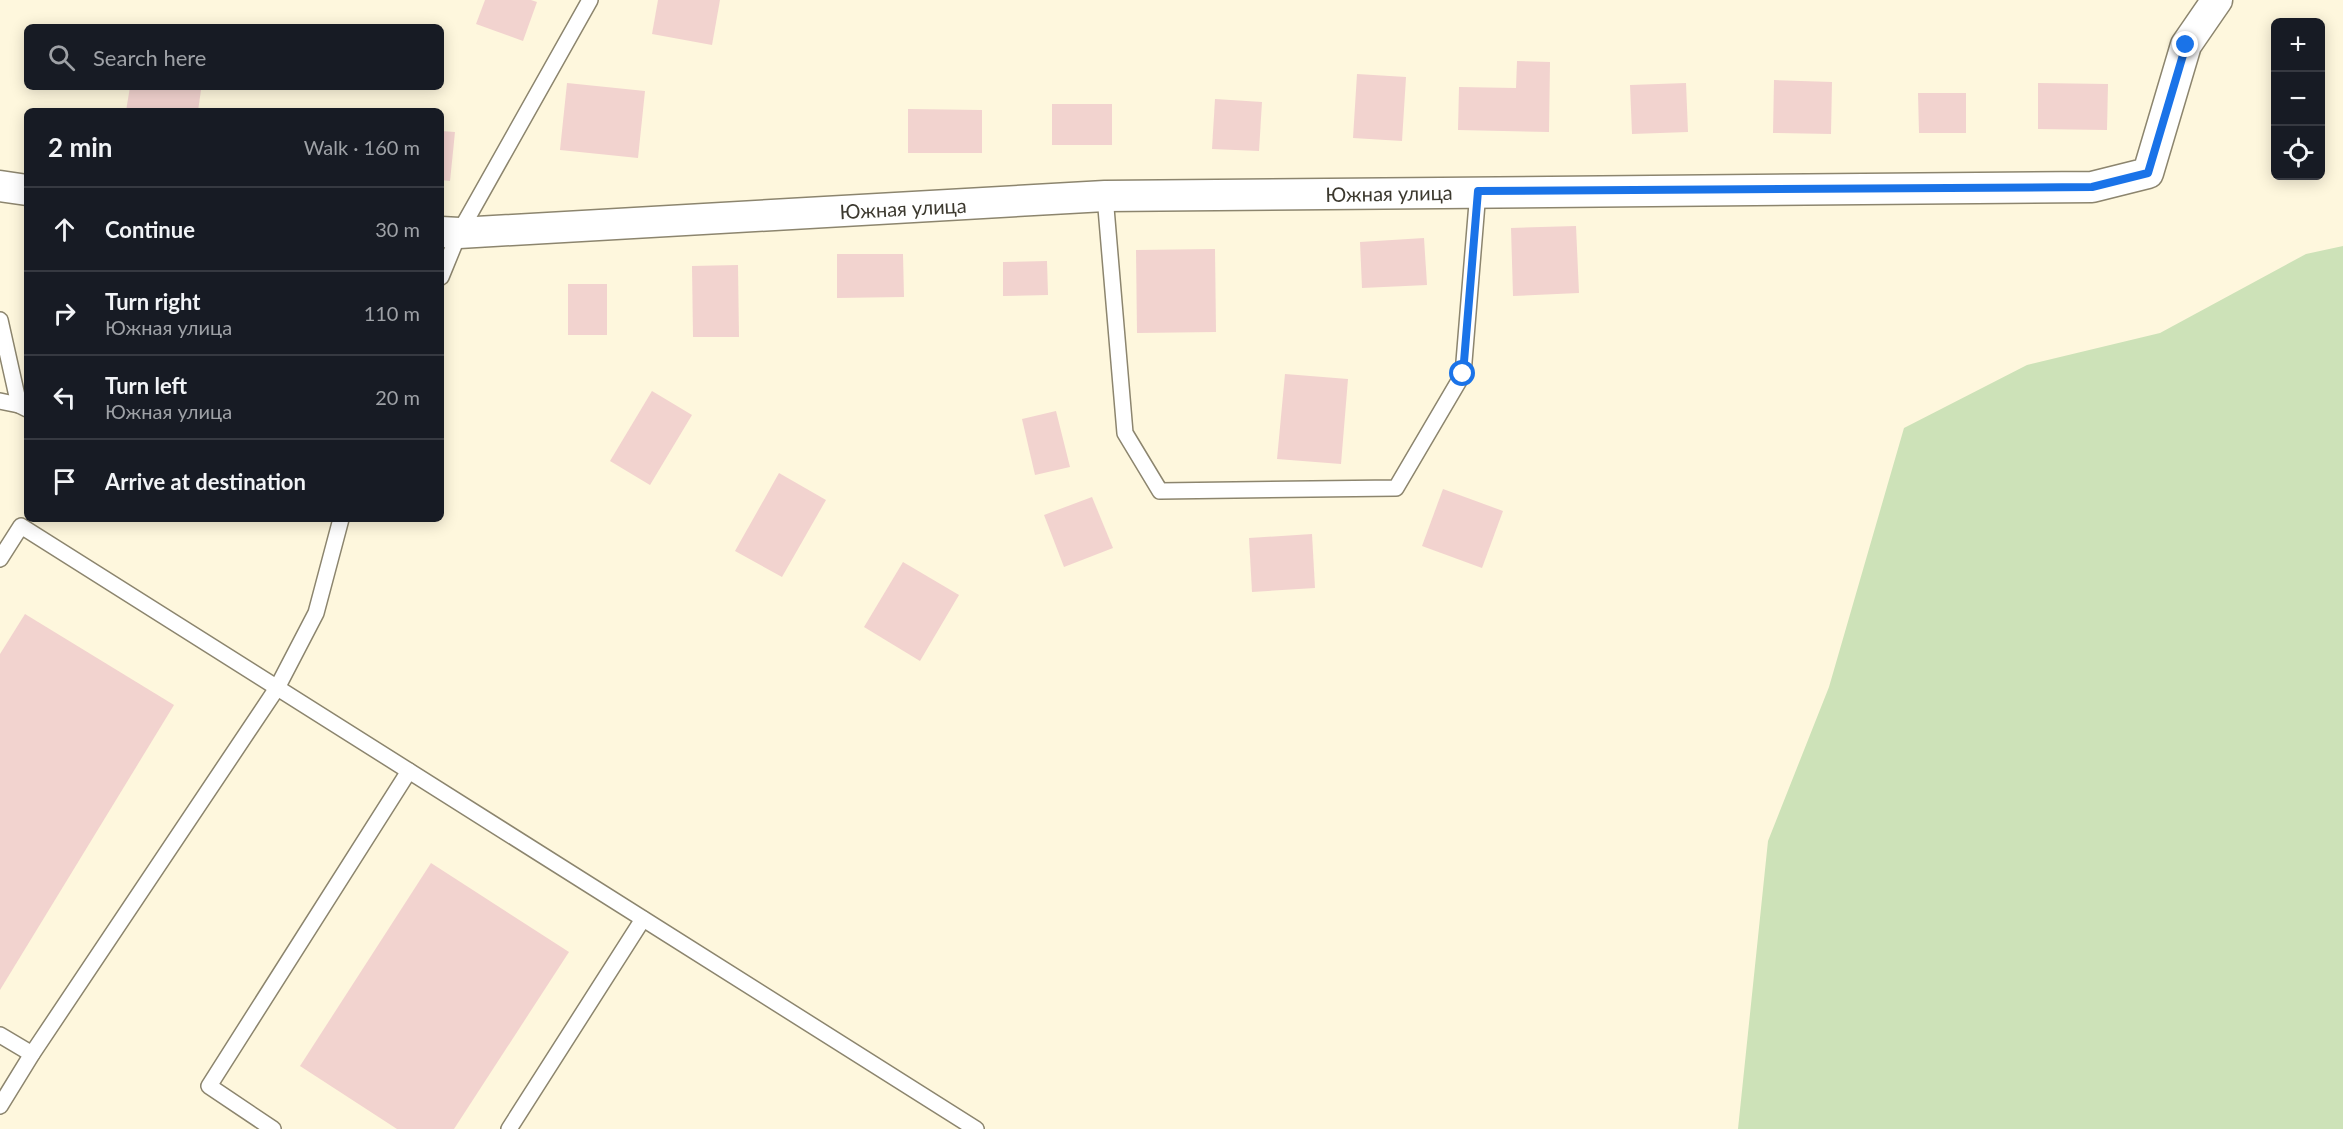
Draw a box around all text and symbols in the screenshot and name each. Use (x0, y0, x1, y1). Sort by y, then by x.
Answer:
map controls (2271, 18, 2325, 180)
button: + (2271, 18, 2325, 72)
search box (24, 24, 444, 90)
route end (2172, 31, 2198, 57)
icon: search (45, 41, 78, 74)
text: Search here (93, 44, 206, 71)
button: − (2271, 72, 2325, 126)
button: locate (2271, 126, 2325, 180)
text: 2 min (48, 131, 112, 163)
text: Walk · 160 m (304, 135, 420, 159)
street label: Южная улица (1325, 180, 1453, 206)
street label: Южная улица (839, 193, 967, 223)
icon: ahead (48, 213, 81, 246)
text: Continue (105, 216, 195, 243)
text: 30 m (375, 217, 420, 241)
text: Turn right (105, 288, 200, 315)
icon: right (48, 297, 81, 330)
text: 110 m (364, 301, 420, 325)
text: Южная улица (105, 315, 232, 339)
route start (1449, 360, 1475, 386)
text: Turn left (105, 372, 187, 399)
icon: left (48, 381, 81, 414)
text: 20 m (375, 385, 420, 409)
text: Южная улица (105, 399, 232, 423)
icon: arrive (48, 465, 81, 498)
text: Arrive at destination (105, 468, 306, 495)

